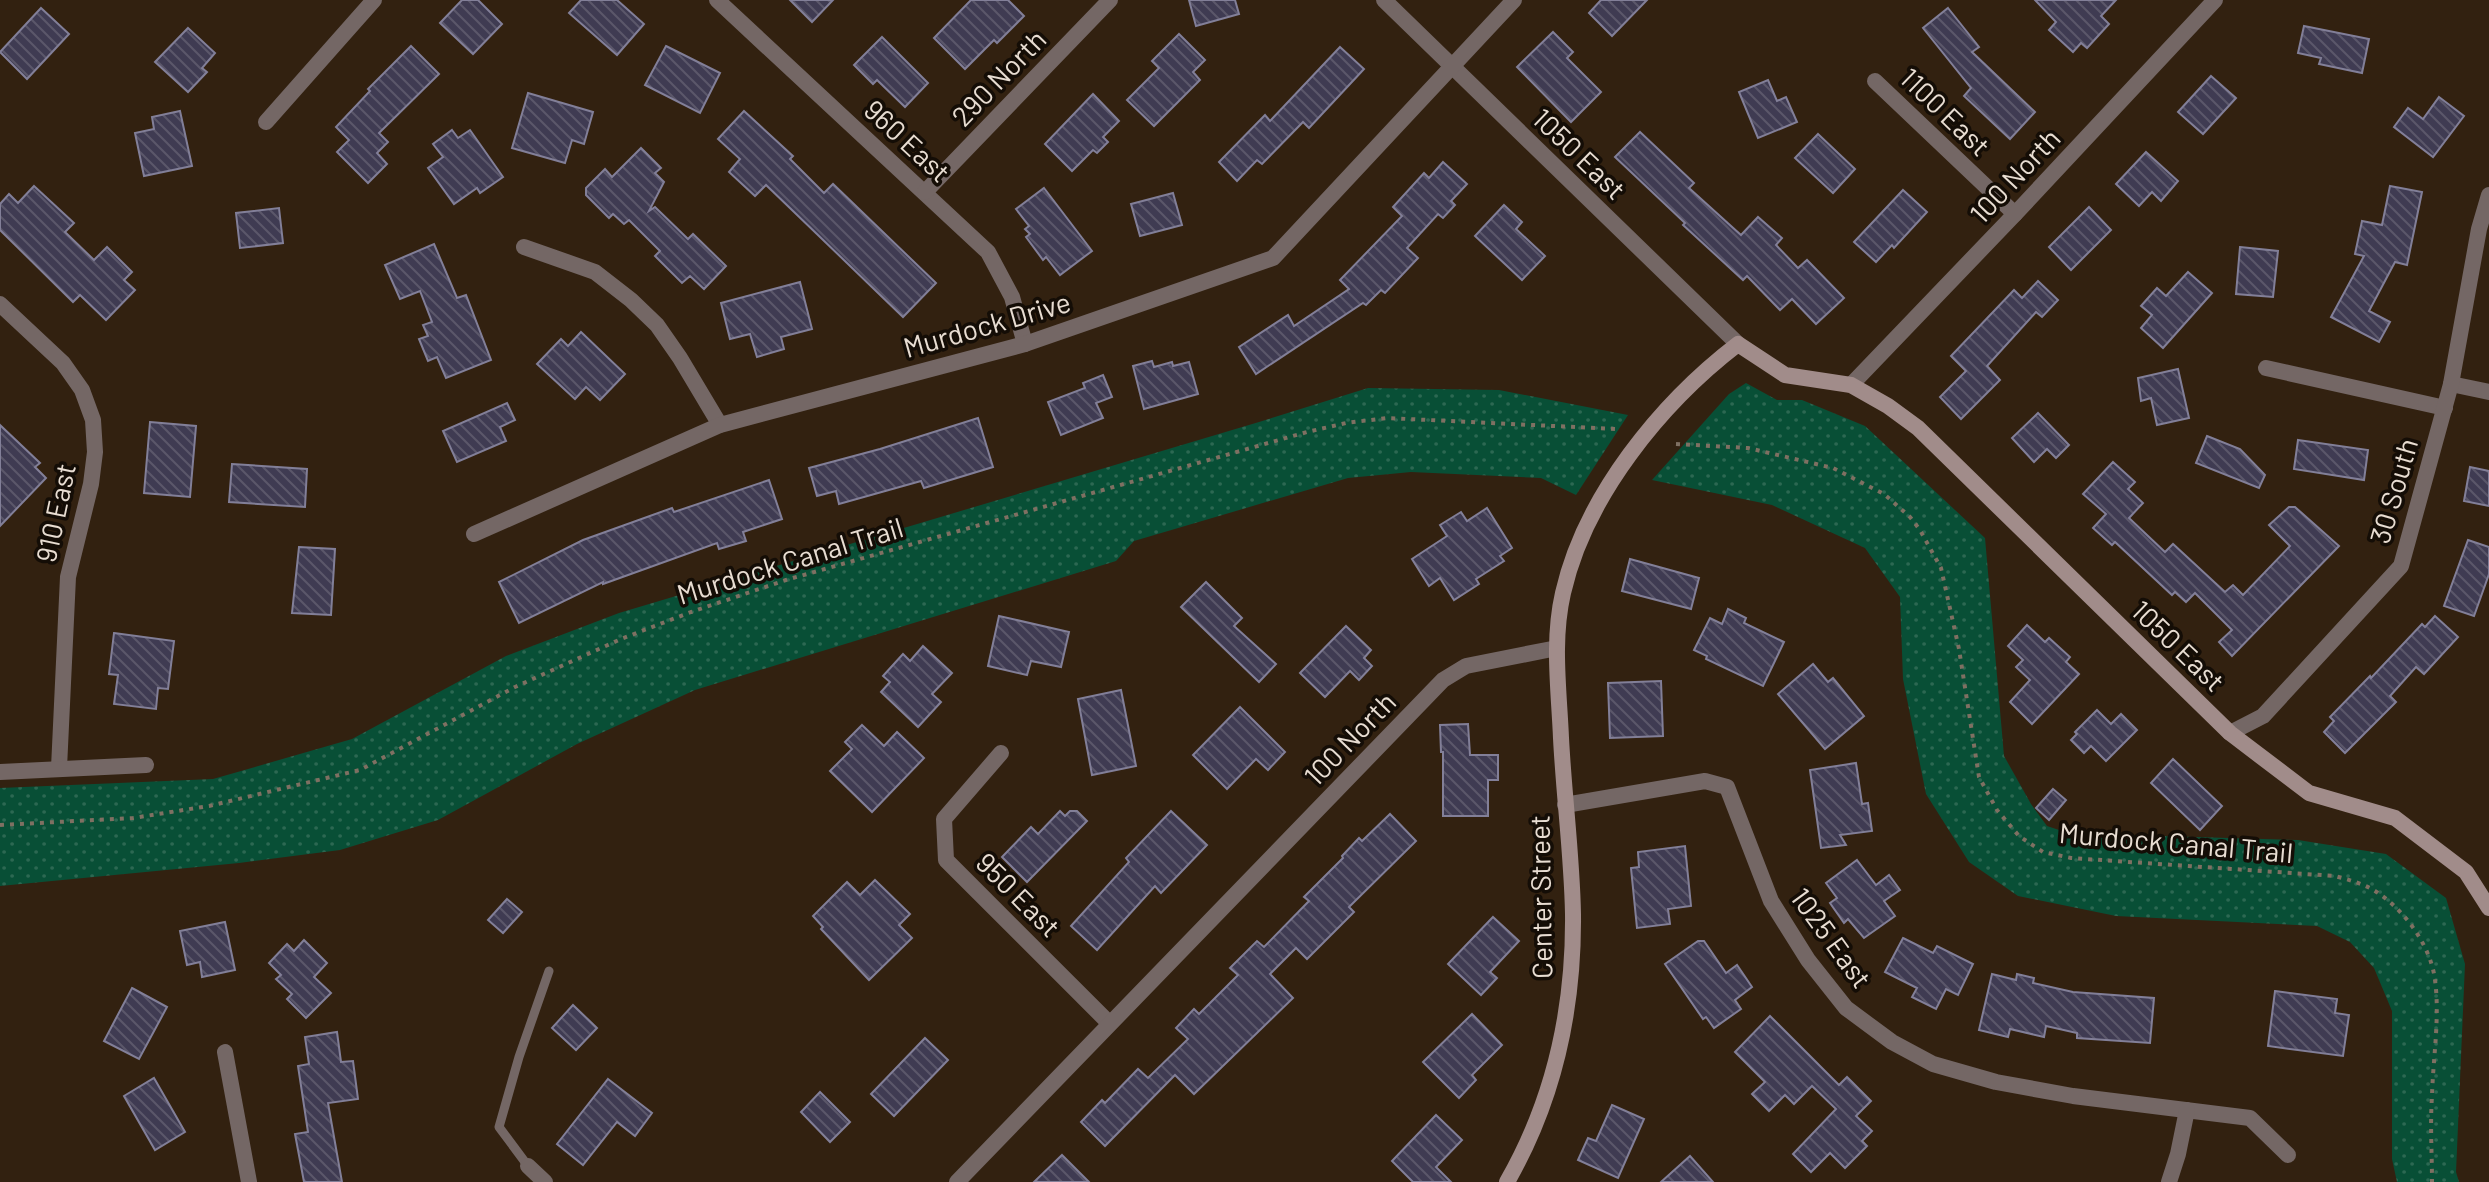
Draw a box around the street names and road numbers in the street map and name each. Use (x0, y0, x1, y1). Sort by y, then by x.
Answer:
street label: 290 North (944, 22, 1053, 133)
street label: 1100 East (1894, 60, 1998, 162)
street label: 960 East (858, 92, 958, 189)
street label: 1050 East (1526, 101, 1633, 206)
street label: 100 North (1962, 121, 2067, 230)
street label: Murdock Drive (899, 284, 1074, 364)
street label: 30 South (2362, 434, 2424, 547)
street label: 910 East (28, 460, 82, 565)
street label: Murdock Canal Trail (672, 509, 907, 611)
street label: 1050 East (2125, 593, 2232, 698)
street label: 100 North (1296, 684, 1402, 792)
street label: Center Street (1522, 815, 1558, 979)
street label: Murdock Canal Trail (2058, 815, 2295, 869)
street label: 950 East (969, 845, 1068, 944)
street label: 1025 East (1784, 881, 1880, 994)

